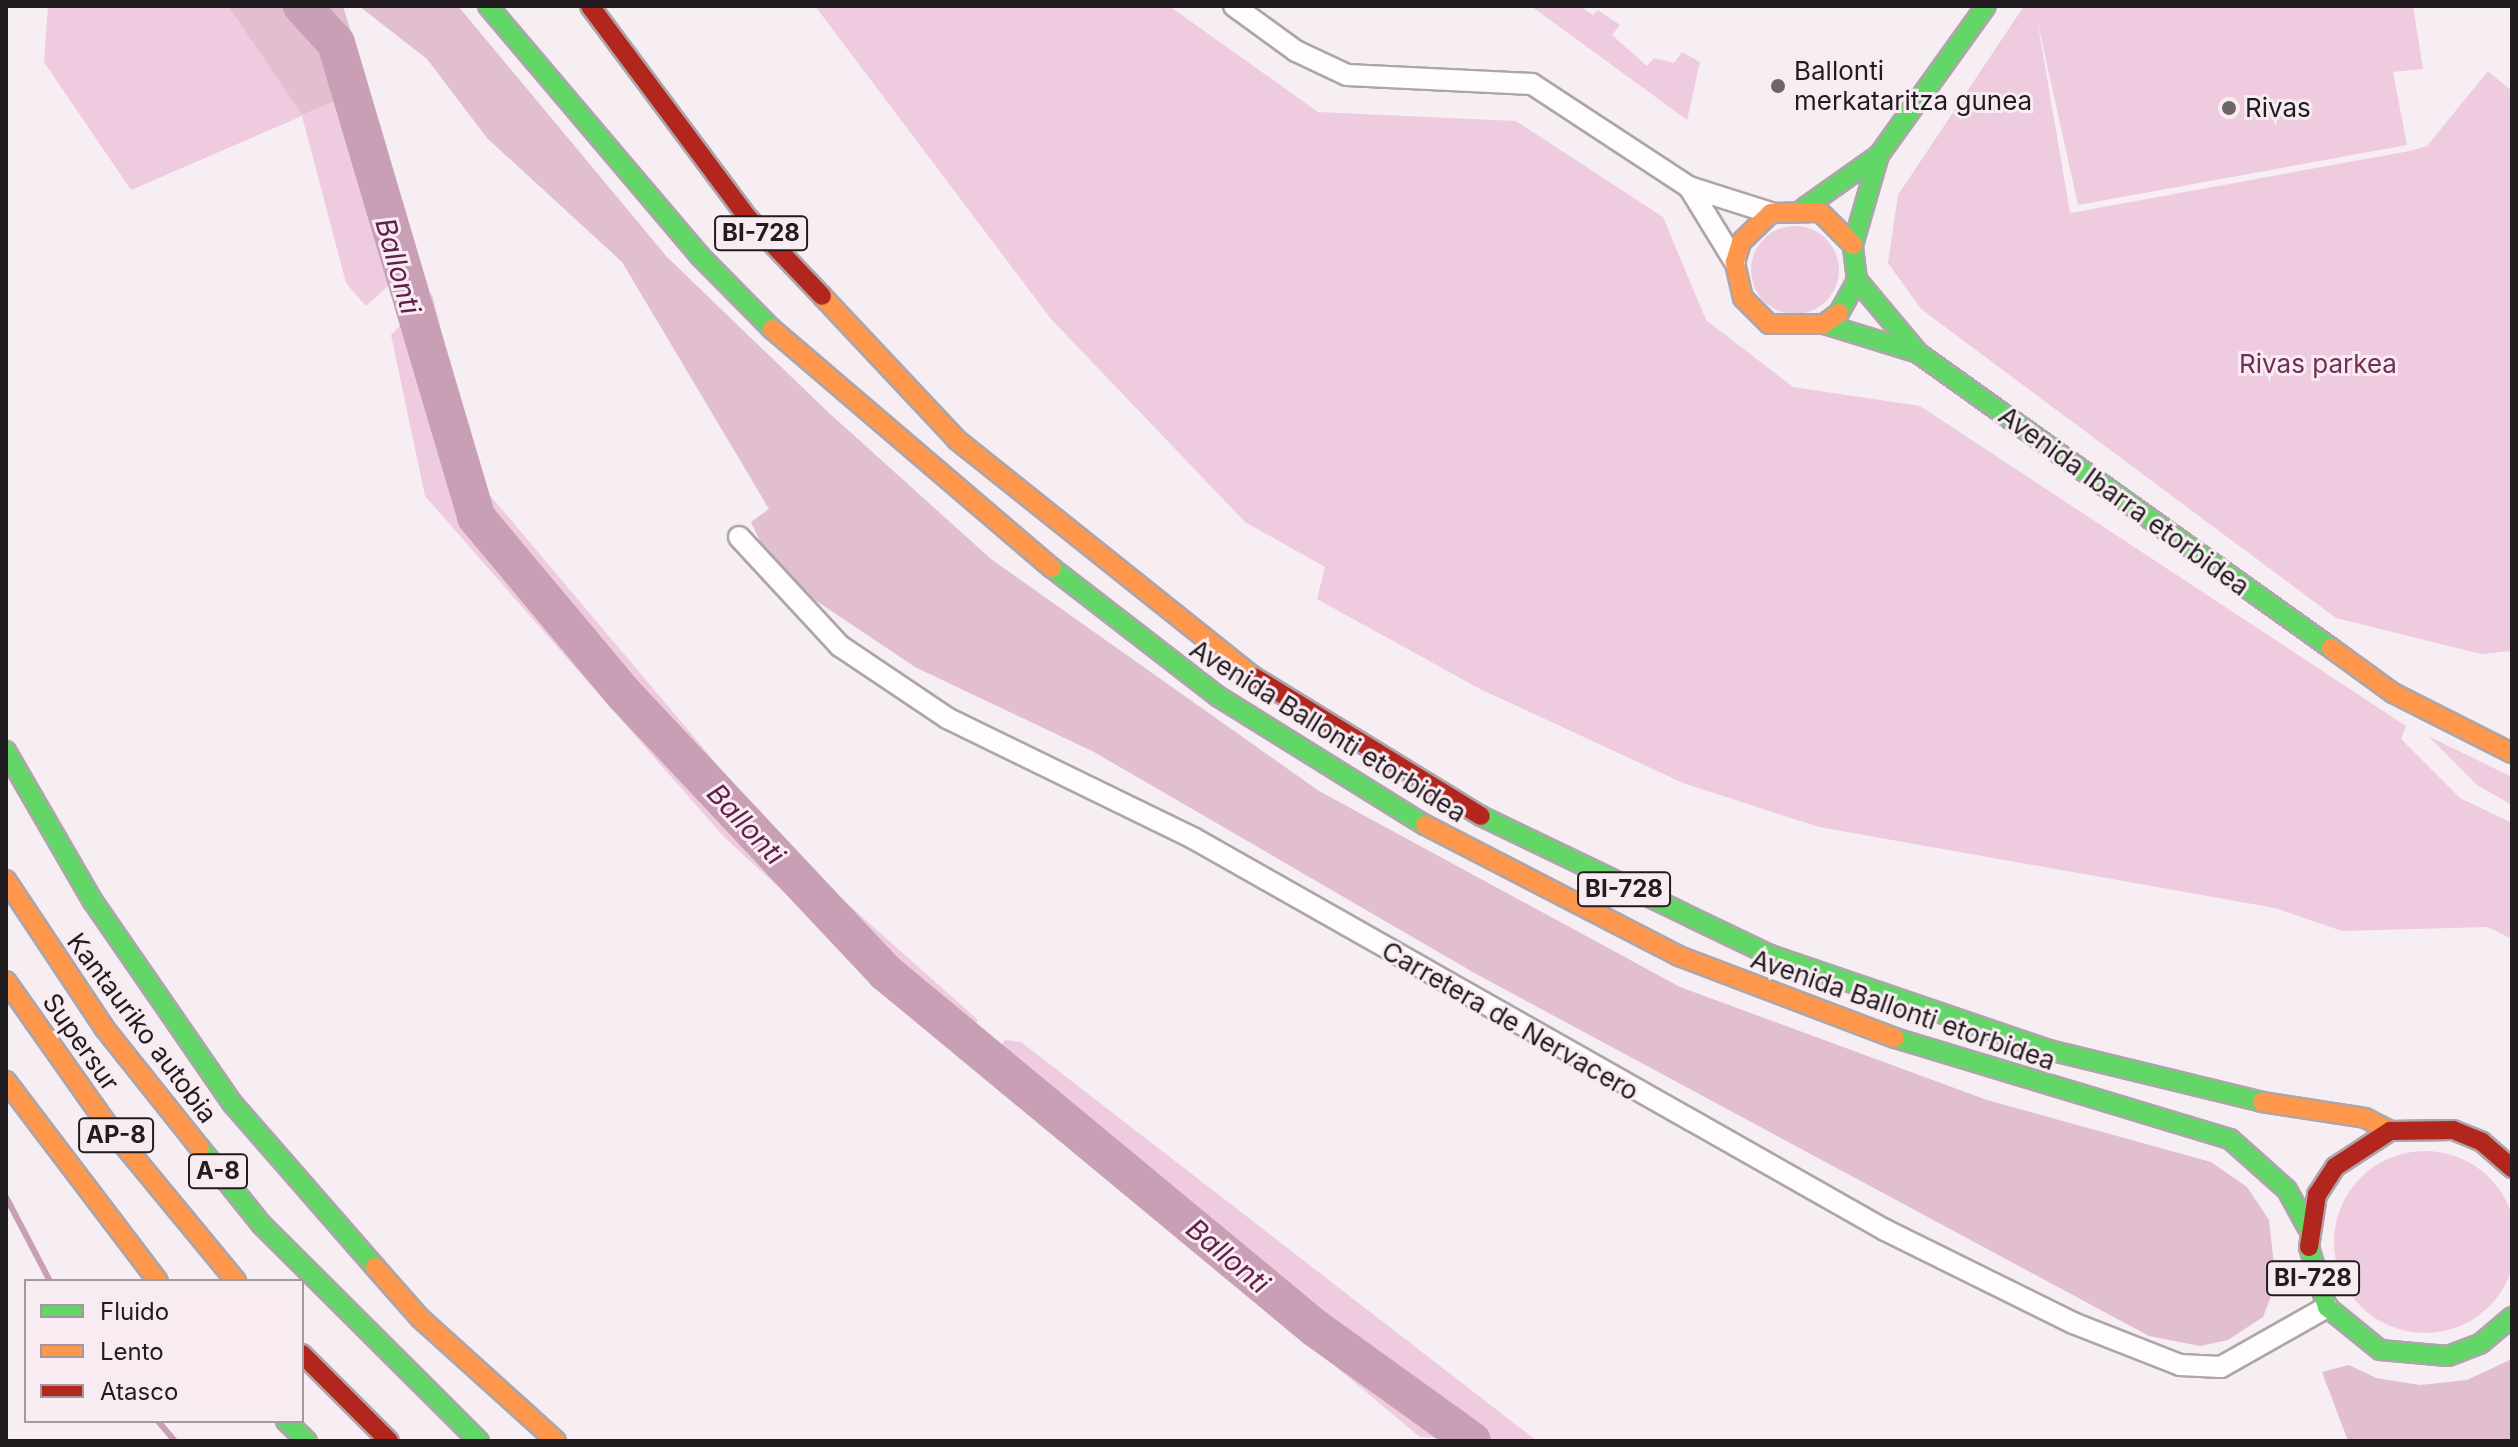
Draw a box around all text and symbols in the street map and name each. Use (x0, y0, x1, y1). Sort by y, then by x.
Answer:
place label: Ballonti merkataritza gunea (1794, 55, 2032, 116)
marker: Ballonti merkataritza gunea (1769, 77, 1787, 95)
place label: Rivas (2245, 92, 2311, 124)
marker: Rivas (2220, 99, 2238, 117)
road number: BI-728 (713, 213, 809, 253)
water label: Ballonti (368, 214, 428, 318)
park label: Rivas parkea (2239, 348, 2397, 380)
street label: Avenida Ibarra etorbidea (1993, 400, 2255, 602)
street label: Avenida Ballonti etorbidea (1184, 633, 1472, 829)
water label: Ballonti (700, 777, 792, 871)
road number: BI-728 (1576, 869, 1672, 909)
street label: Kantauriko autobia (60, 927, 224, 1129)
street label: Carretera de Nervacero (1376, 935, 1644, 1107)
street label: Avenida Ballonti etorbidea (1747, 943, 2059, 1077)
street label: Supersur (36, 987, 126, 1097)
road number: AP-8 (78, 1115, 154, 1155)
road number: A-8 (188, 1151, 248, 1191)
water label: Ballonti (1180, 1212, 1276, 1300)
road number: BI-728 (2265, 1258, 2361, 1298)
legend (24, 1279, 304, 1423)
text: Fluido (100, 1297, 169, 1326)
text: Lento (100, 1337, 164, 1366)
text: Atasco (100, 1377, 178, 1406)

